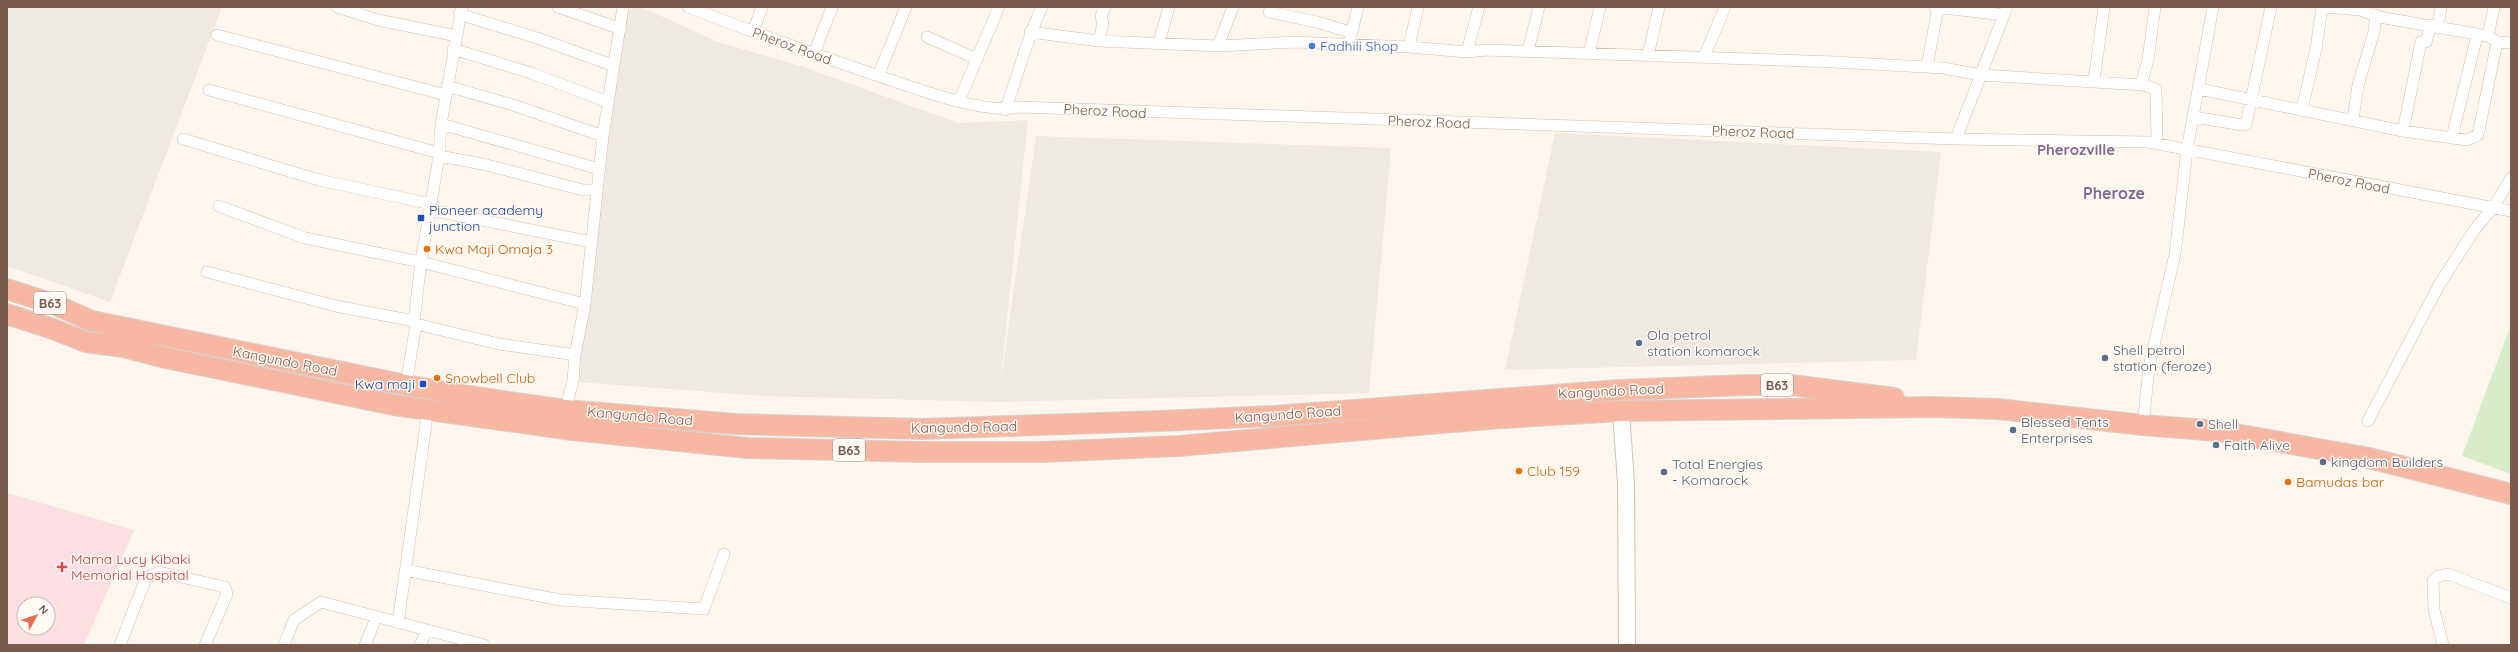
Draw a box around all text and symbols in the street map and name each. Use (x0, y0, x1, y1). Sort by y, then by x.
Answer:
street label: Pheroz Road (750, 23, 834, 69)
place label: Fadhili Shop (1320, 37, 1398, 55)
marker: Fadhili Shop (1307, 41, 1317, 51)
street label: Pheroz Road (1063, 100, 1147, 122)
street label: Pheroz Road (1387, 112, 1471, 132)
street label: Pheroz Road (1711, 122, 1795, 142)
district label: Pherozville (2037, 140, 2115, 159)
street label: Pheroz Road (2307, 164, 2391, 198)
district label: Pheroze (2083, 183, 2145, 203)
place label: Pioneer academy junction (428, 201, 543, 235)
marker: Pioneer academy junction (416, 213, 426, 223)
place label: Kwa Maji Omaja 3 (435, 240, 553, 258)
marker: Kwa Maji Omaja 3 (422, 244, 432, 254)
road number: B63 (34, 292, 66, 314)
place label: Ola petrol station komarock (1647, 326, 1760, 360)
marker: Ola petrol station komarock (1634, 338, 1644, 348)
place label: Shell petrol station (feroze) (2113, 341, 2212, 375)
street label: Kangundo Road (231, 342, 339, 380)
marker: Shell petrol station (feroze) (2100, 353, 2110, 363)
place label: Snowbell Club (445, 369, 535, 387)
marker: Snowbell Club (432, 373, 442, 383)
road number: B63 (1761, 374, 1793, 396)
place label: Kwa maji (355, 375, 415, 393)
marker: Kwa maji (418, 379, 428, 389)
street label: Kangundo Road (1557, 379, 1665, 403)
street label: Kangundo Road (1234, 401, 1342, 427)
street label: Kangundo Road (586, 402, 694, 430)
place label: Blessed Tents Enterprises (2021, 413, 2109, 447)
place label: Shell (2208, 415, 2238, 433)
street label: Kangundo Road (911, 417, 1017, 437)
marker: Shell (2195, 419, 2205, 429)
marker: Blessed Tents Enterprises (2008, 425, 2018, 435)
place label: Faith Alive (2224, 436, 2290, 454)
road number: B63 (833, 439, 865, 461)
marker: Faith Alive (2211, 440, 2221, 450)
place label: kingdom Builders (2331, 453, 2443, 471)
place label: Total Energies - Komarock (1672, 455, 1763, 489)
marker: kingdom Builders (2318, 457, 2328, 467)
place label: Club 159 (1527, 462, 1580, 480)
marker: Club 159 (1514, 466, 1524, 476)
marker: Total Energies - Komarock (1659, 467, 1669, 477)
place label: Bamudas bar (2296, 473, 2385, 491)
marker: Bamudas bar (2283, 477, 2293, 487)
place label: Mama Lucy Kibaki Memorial Hospital (71, 550, 190, 584)
marker: Mama Lucy Kibaki Memorial Hospital (56, 561, 68, 573)
north arrow (16, 596, 56, 636)
text: N (36, 602, 52, 617)

